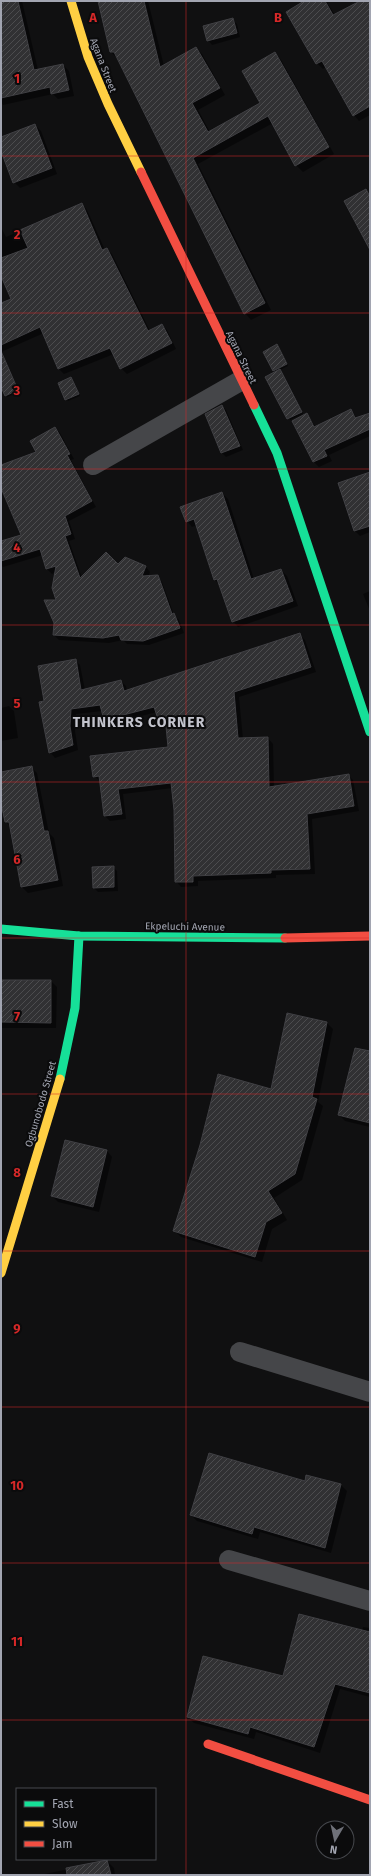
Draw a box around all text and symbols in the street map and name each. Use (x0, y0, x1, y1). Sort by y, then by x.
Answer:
text: A (88, 10, 97, 25)
text: B (274, 10, 282, 25)
street label: Agana Street (87, 36, 119, 95)
text: 1 (14, 71, 20, 86)
text: 2 (14, 227, 21, 242)
street label: Agana Street (223, 329, 259, 386)
text: 3 (13, 383, 21, 398)
text: 4 (13, 540, 21, 555)
text: 5 (14, 696, 21, 711)
district label: THINKERS CORNER (73, 714, 205, 731)
text: 6 (13, 852, 21, 867)
street label: Ekpeluchi Avenue (145, 920, 225, 934)
text: 7 (14, 1009, 20, 1024)
street label: Ogbunobodo Street (23, 1059, 59, 1149)
text: 8 (13, 1165, 21, 1180)
text: 9 (13, 1321, 21, 1336)
text: 10 (10, 1478, 24, 1493)
text: 11 (11, 1634, 23, 1649)
legend (16, 1788, 156, 1860)
text: Fast (52, 1797, 74, 1811)
text: Slow (52, 1817, 78, 1831)
north arrow (315, 1820, 355, 1860)
text: Jam (52, 1837, 72, 1851)
text: N (329, 1842, 338, 1856)

